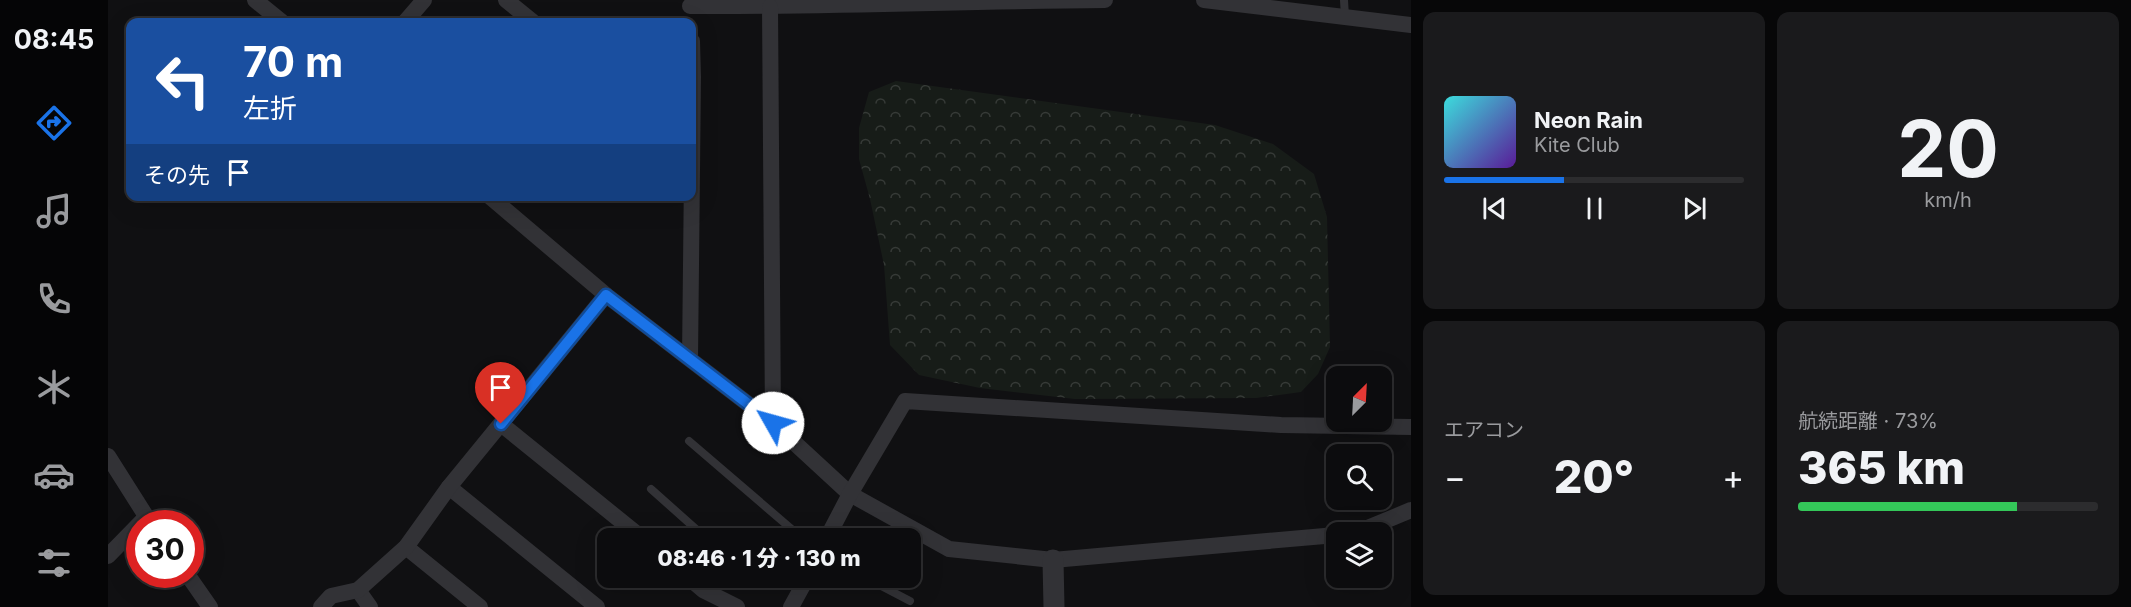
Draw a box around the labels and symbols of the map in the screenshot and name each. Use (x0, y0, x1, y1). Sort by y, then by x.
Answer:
pin (475, 362, 526, 424)
north arrow (1326, 366, 1392, 432)
position arrow (741, 391, 805, 455)
speed limit sign: 30 (126, 510, 204, 588)

